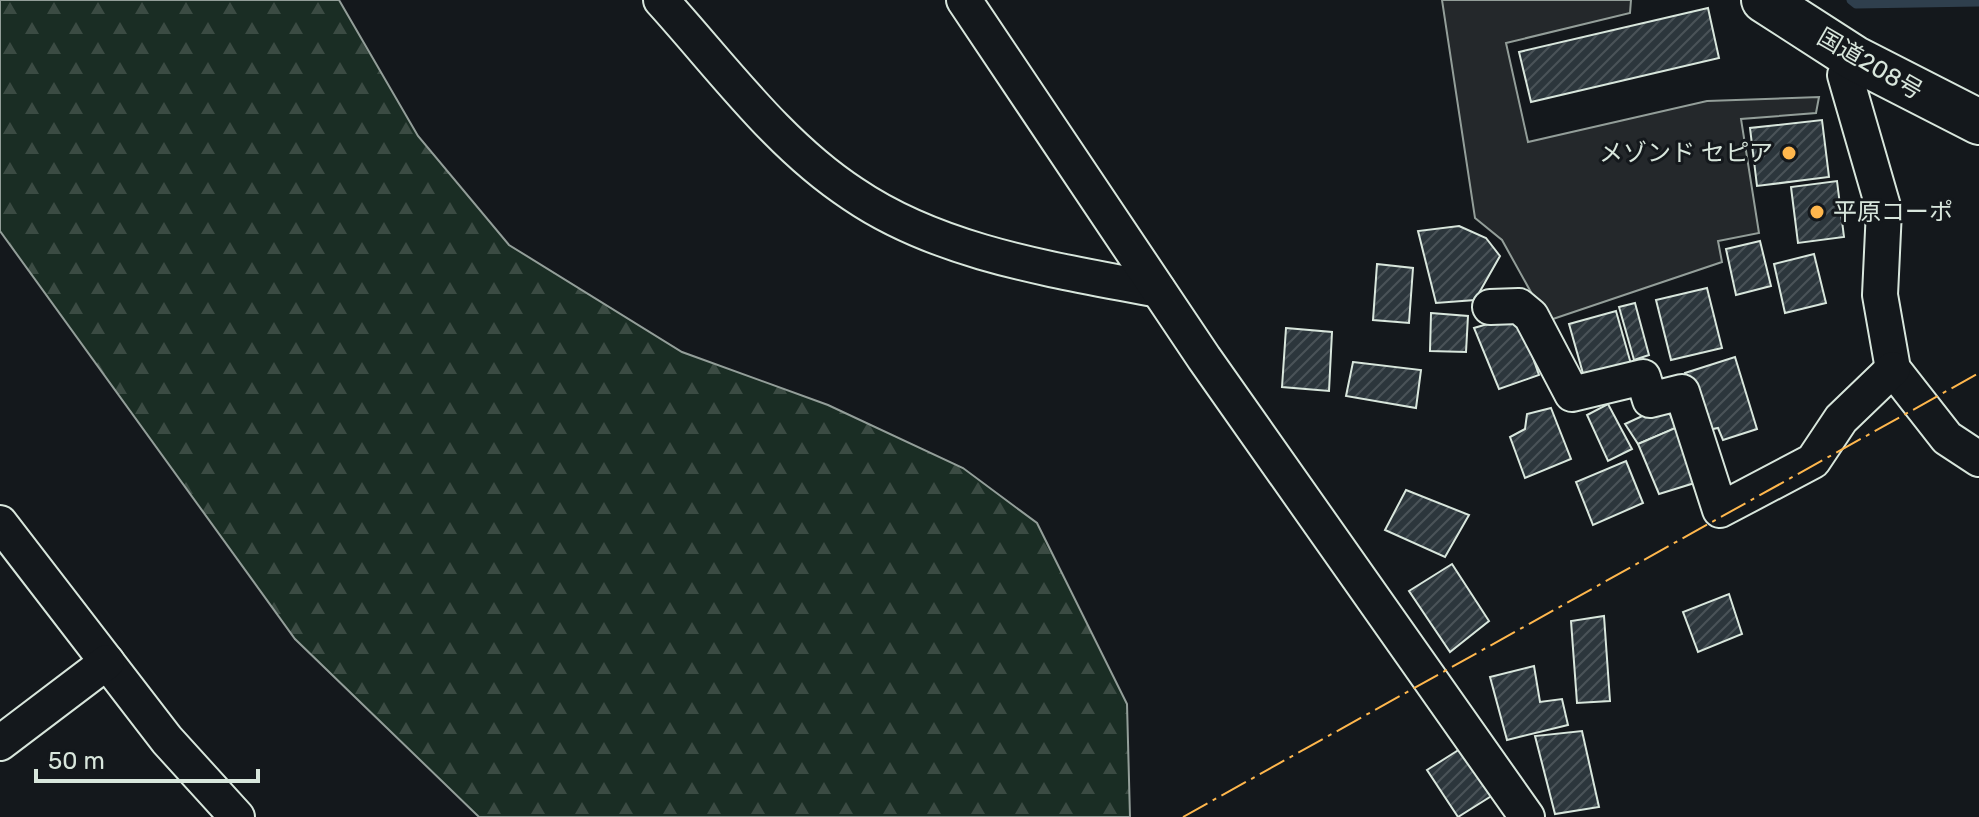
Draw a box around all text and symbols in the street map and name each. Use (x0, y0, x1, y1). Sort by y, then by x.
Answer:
street label: 国道208号 (1813, 23, 1927, 105)
place label: メゾンド セピア (1599, 139, 1773, 167)
marker: メゾンド セピア (1780, 144, 1798, 162)
place label: 平原コーポ (1833, 198, 1953, 226)
marker: 平原コーポ (1808, 203, 1826, 221)
scale bar (36, 733, 258, 783)
text: 50 m (48, 747, 105, 775)

